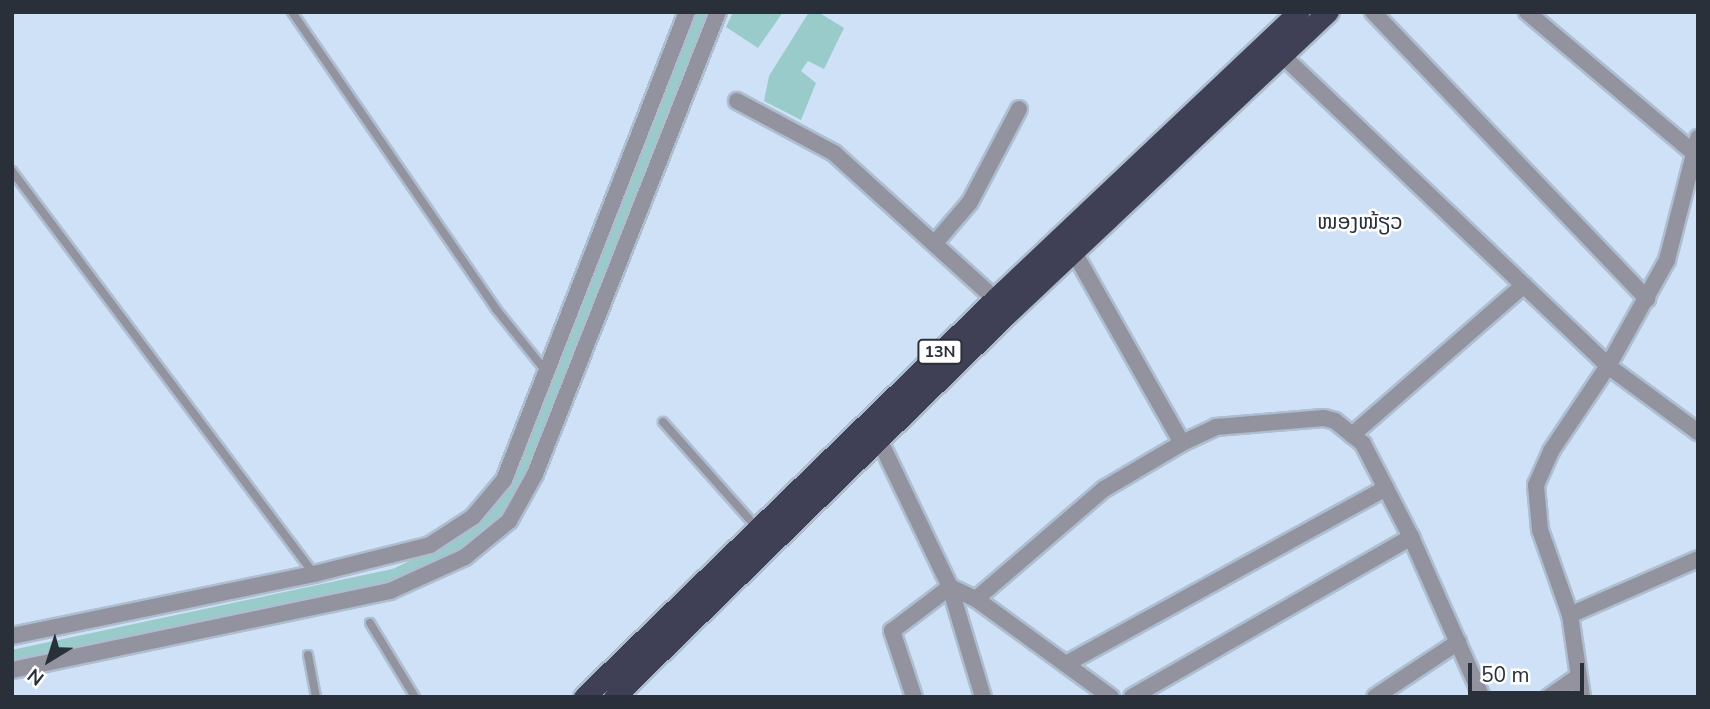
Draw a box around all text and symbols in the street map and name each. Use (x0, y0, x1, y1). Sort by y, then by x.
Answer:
district label: ໜອງໜ້ຽວ (1317, 209, 1403, 235)
road number: 13N (917, 340, 963, 364)
north arrow (14, 625, 84, 695)
scale bar (1472, 650, 1588, 694)
text: 50 m (1481, 661, 1530, 689)
text: N (22, 662, 50, 691)

